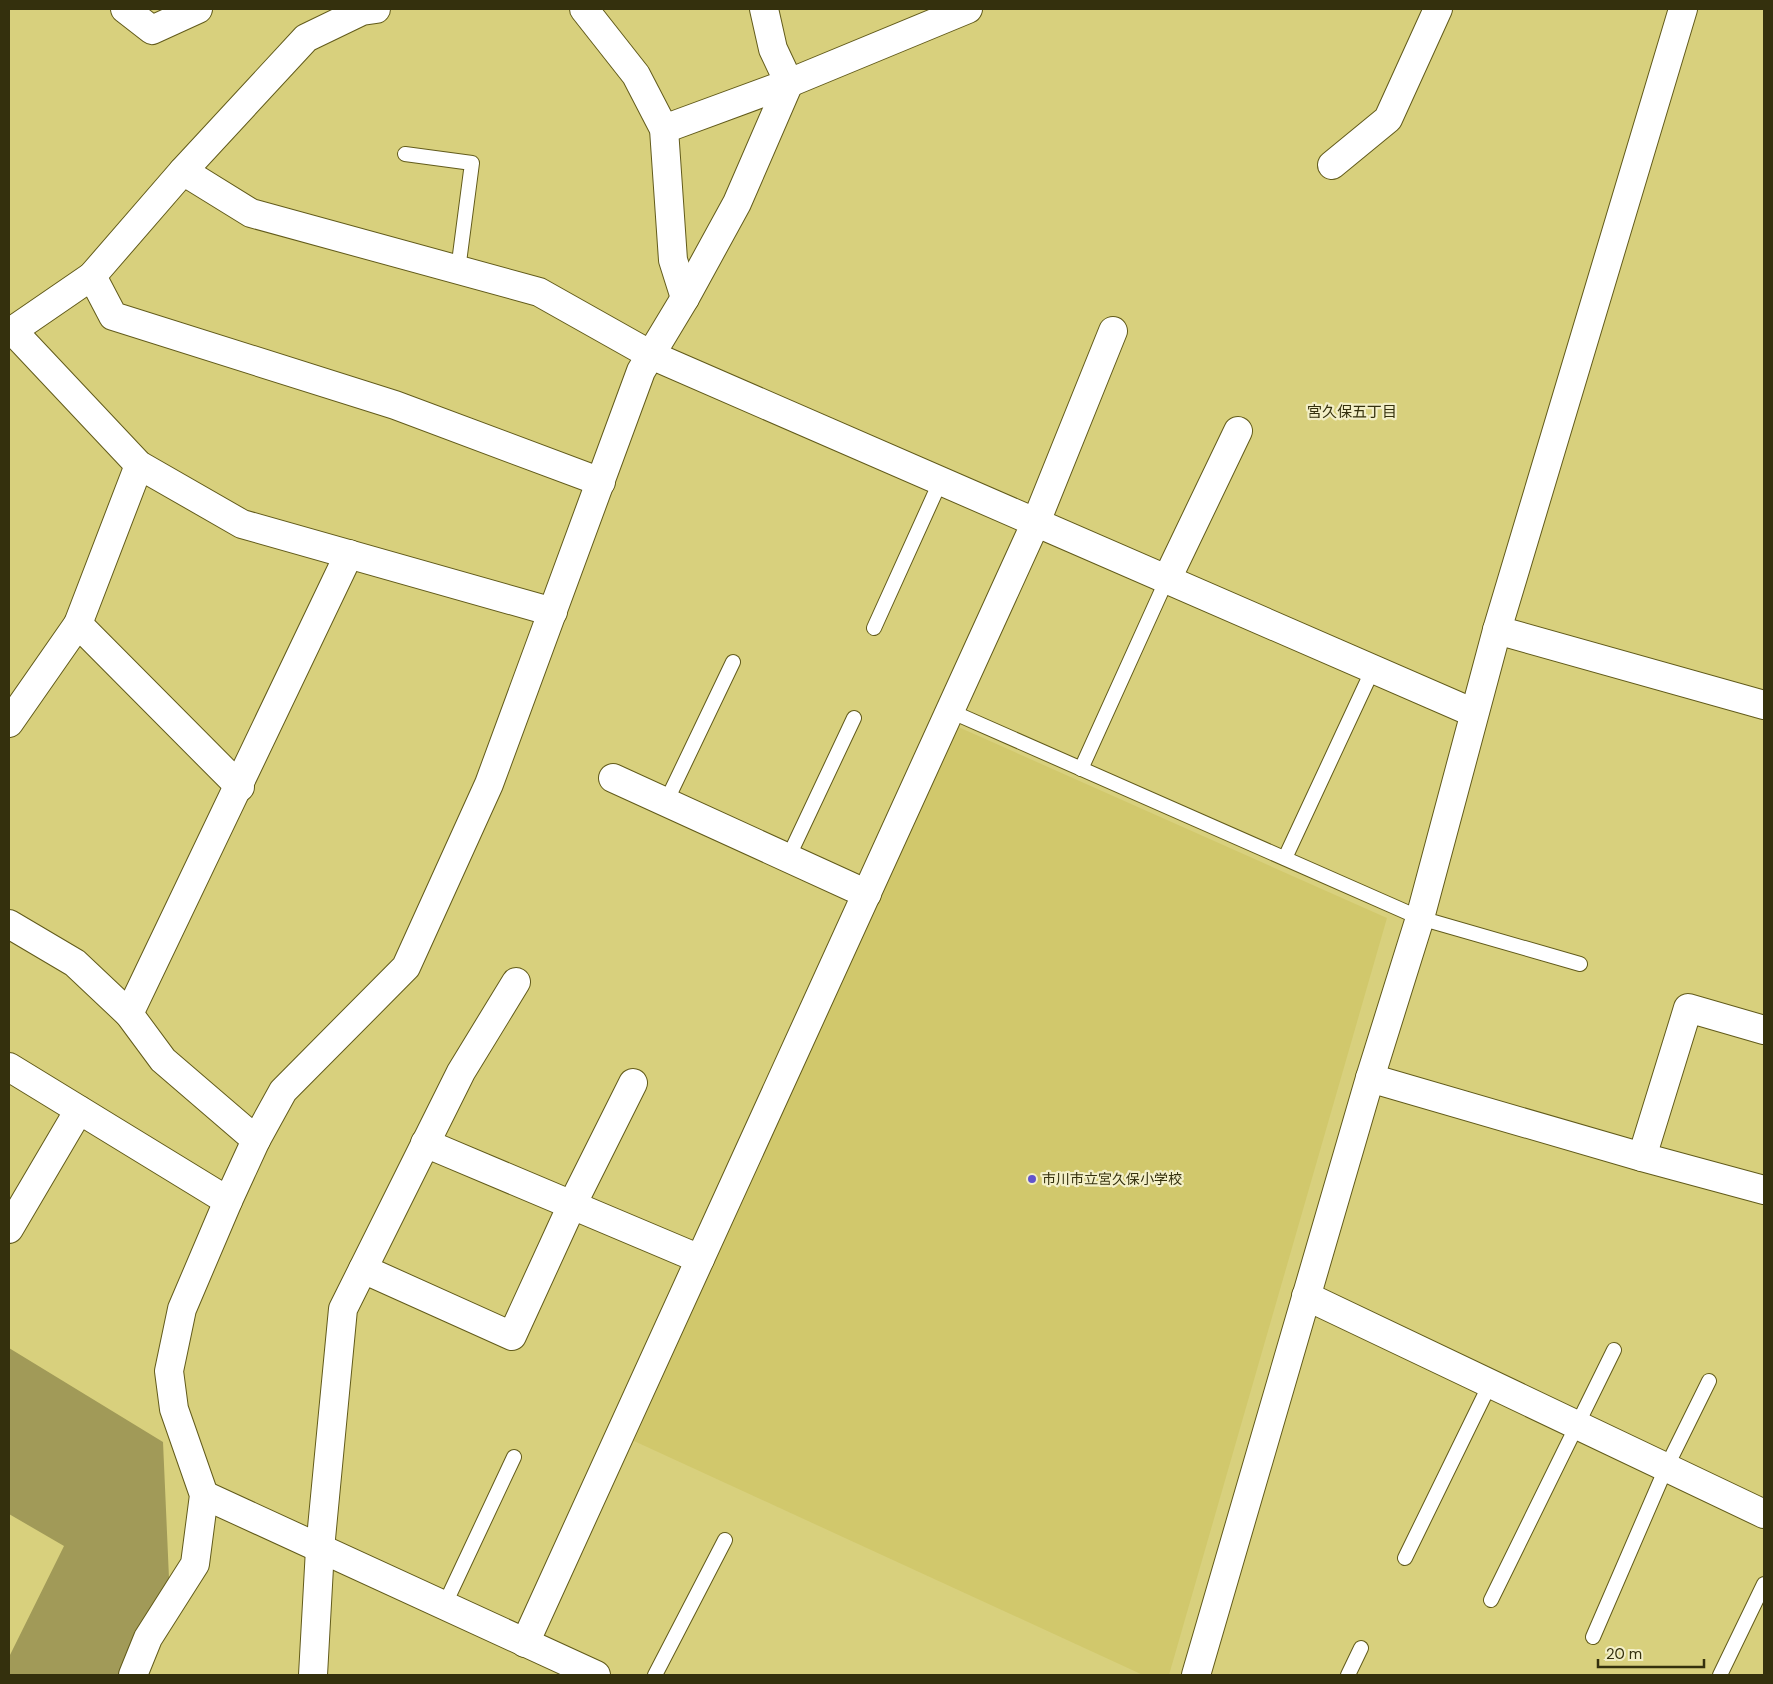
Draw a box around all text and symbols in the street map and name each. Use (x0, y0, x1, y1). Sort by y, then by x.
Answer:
district label: 宮久保五丁目 (1307, 402, 1397, 422)
place label: 市川市立宮久保小学校 (1042, 1170, 1182, 1188)
marker: 市川市立宮久保小学校 (1026, 1173, 1038, 1185)
scale bar (1598, 1636, 1704, 1668)
text: 20 m (1606, 1644, 1642, 1664)

